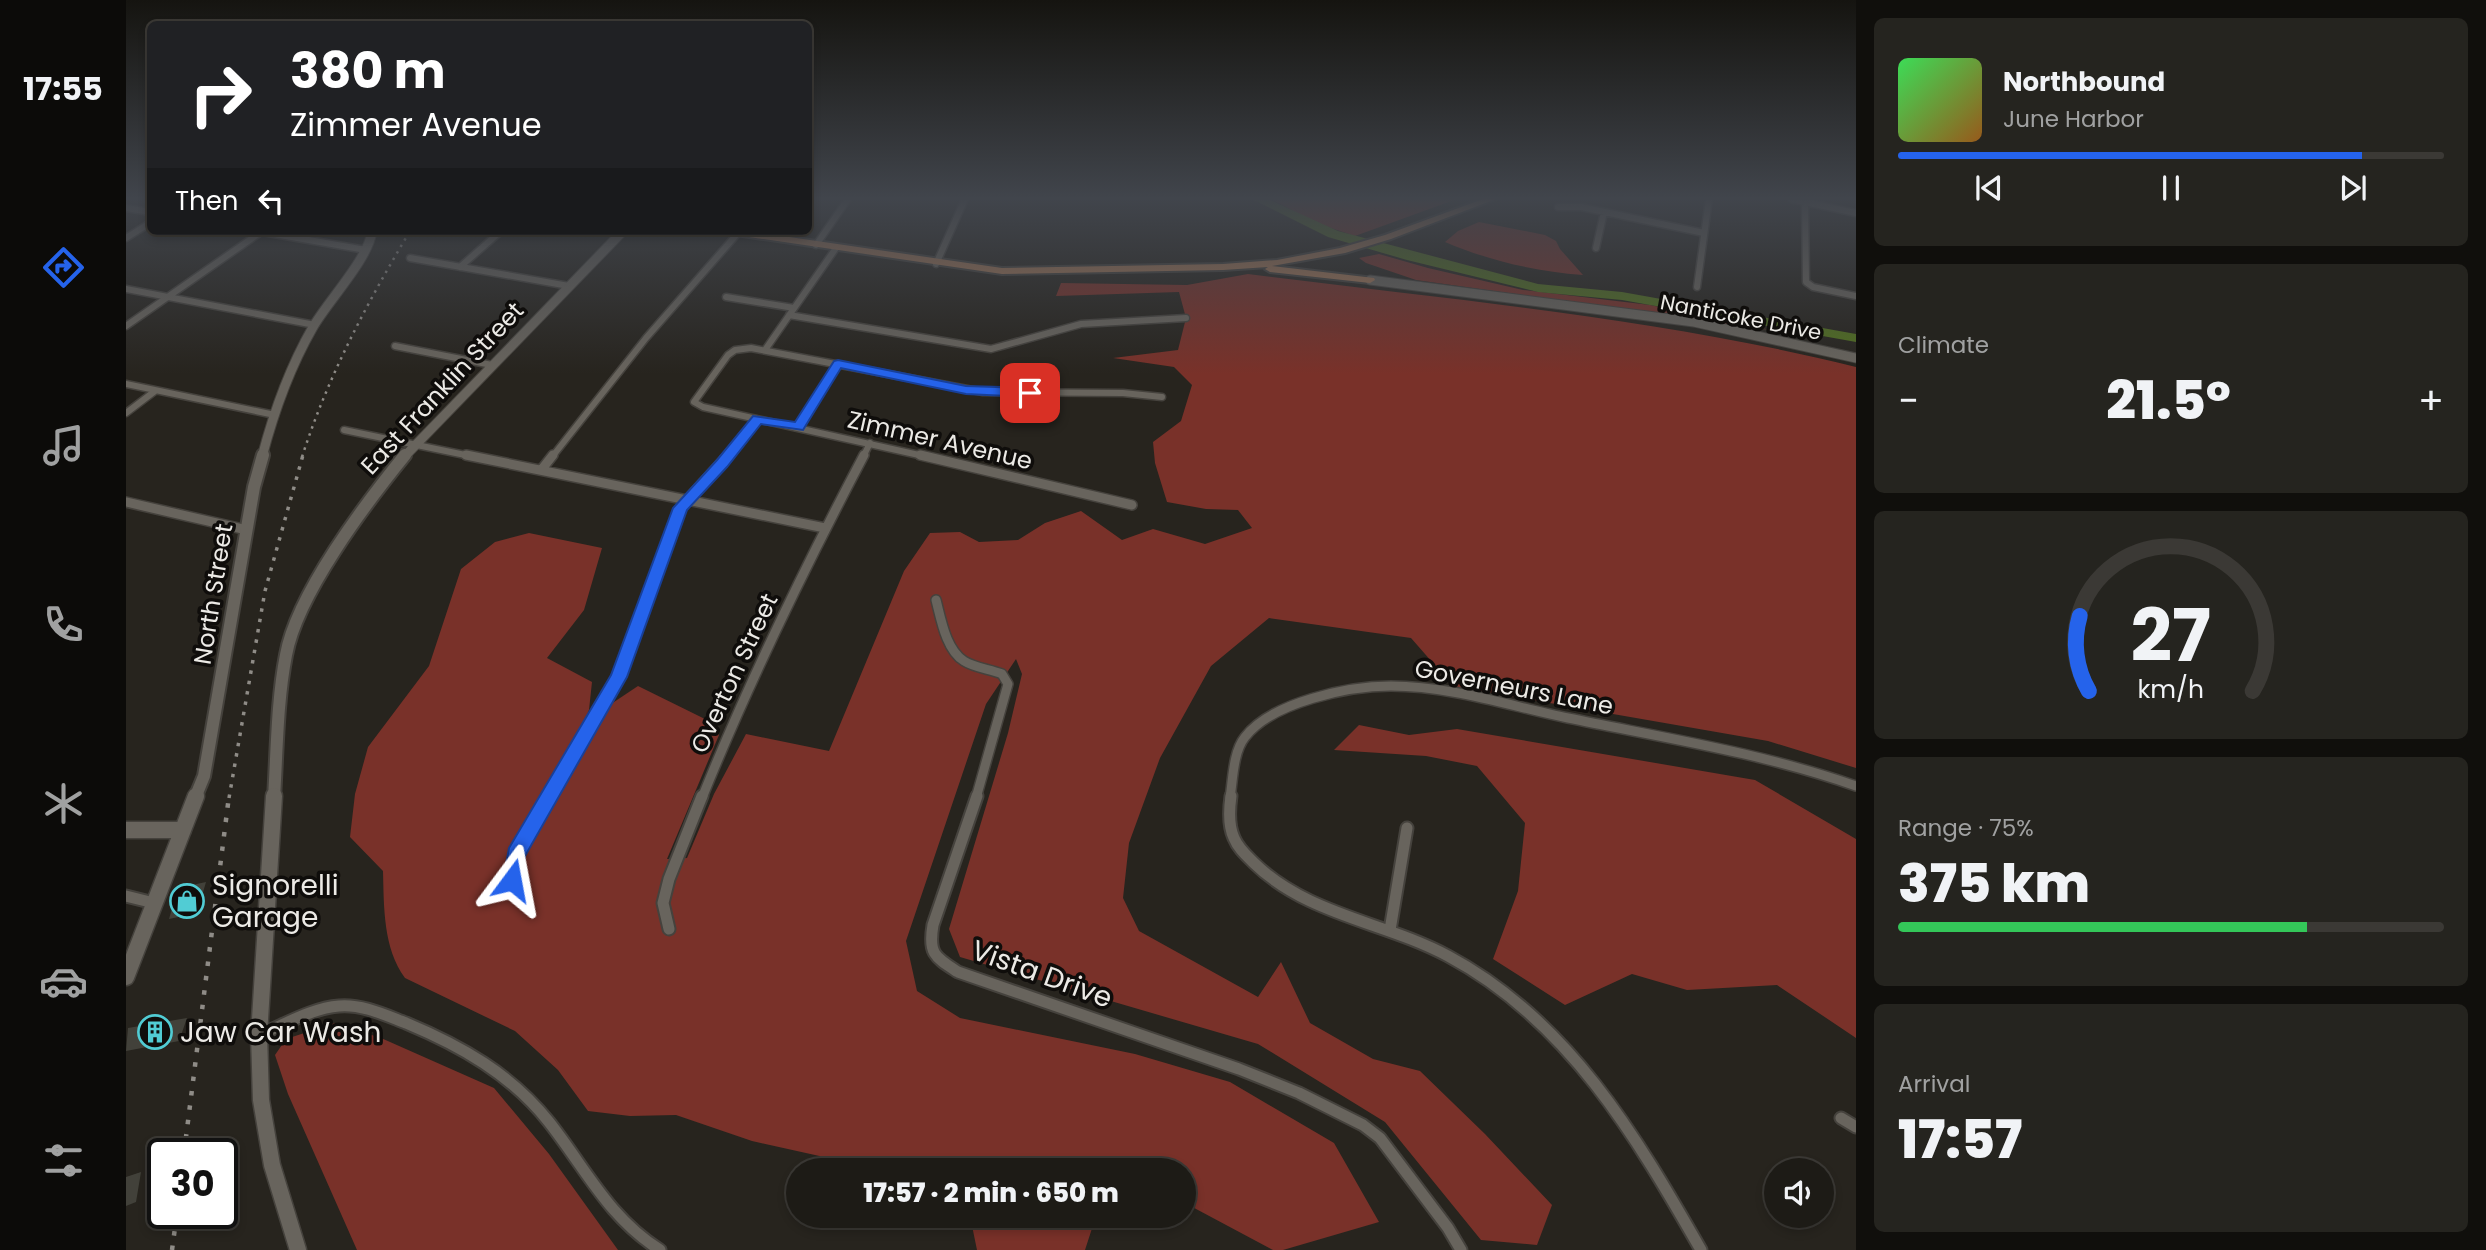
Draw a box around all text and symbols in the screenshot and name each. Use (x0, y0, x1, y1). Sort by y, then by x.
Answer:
text: 380 m (290, 37, 446, 105)
icon: right (175, 49, 266, 140)
text: Northbound (2003, 64, 2165, 100)
text: 17:55 (23, 66, 103, 111)
text: Zimmer Avenue (290, 102, 542, 147)
text: June Harbor (2003, 103, 2144, 135)
icon: previous (1970, 169, 2008, 207)
icon: pause (2152, 169, 2190, 207)
icon: next (2334, 169, 2372, 207)
icon: left (252, 182, 290, 220)
text: Then (175, 183, 238, 219)
icon: directions (39, 243, 88, 292)
street label: Nanticoke Drive (1658, 287, 1824, 347)
street label: East Franklin Street (353, 294, 531, 482)
text: Climate (1898, 329, 1989, 361)
pin (1000, 363, 1060, 423)
text: 21.5° (2106, 364, 2231, 437)
icon: arrive (1011, 374, 1049, 412)
text: − (1898, 374, 1919, 427)
text: + (2418, 374, 2444, 427)
street label: Zimmer Avenue (844, 403, 1036, 477)
icon: music (39, 421, 88, 470)
street label: North Street (186, 521, 240, 667)
text: 27 (2131, 585, 2211, 686)
street label: Overton Street (683, 588, 785, 758)
icon: phone (39, 600, 88, 649)
street label: Governeurs Lane (1412, 652, 1616, 722)
text: km/h (2138, 672, 2204, 707)
icon: climate (39, 779, 88, 828)
text: Range · 75% (1898, 812, 2034, 844)
position arrow (475, 843, 549, 917)
text: 375 km (1898, 847, 2090, 920)
place label: Signorelli Garage (212, 866, 339, 937)
shop icon: Signorelli Garage (168, 882, 206, 920)
street label: Vista Drive (966, 930, 1118, 1018)
icon: car (39, 957, 88, 1006)
building icon: Jaw Car Wash (136, 1013, 174, 1051)
place label: Jaw Car Wash (180, 1013, 381, 1052)
text: Arrival (1898, 1068, 1970, 1100)
text: 17:57 (1898, 1103, 2022, 1176)
icon: filters (39, 1136, 88, 1185)
speed limit sign: 30 (147, 1138, 238, 1229)
map controls (1764, 1158, 1834, 1228)
button: sound (1764, 1158, 1834, 1228)
text: 17:57 · 2 min · 650 m (863, 1175, 1119, 1211)

